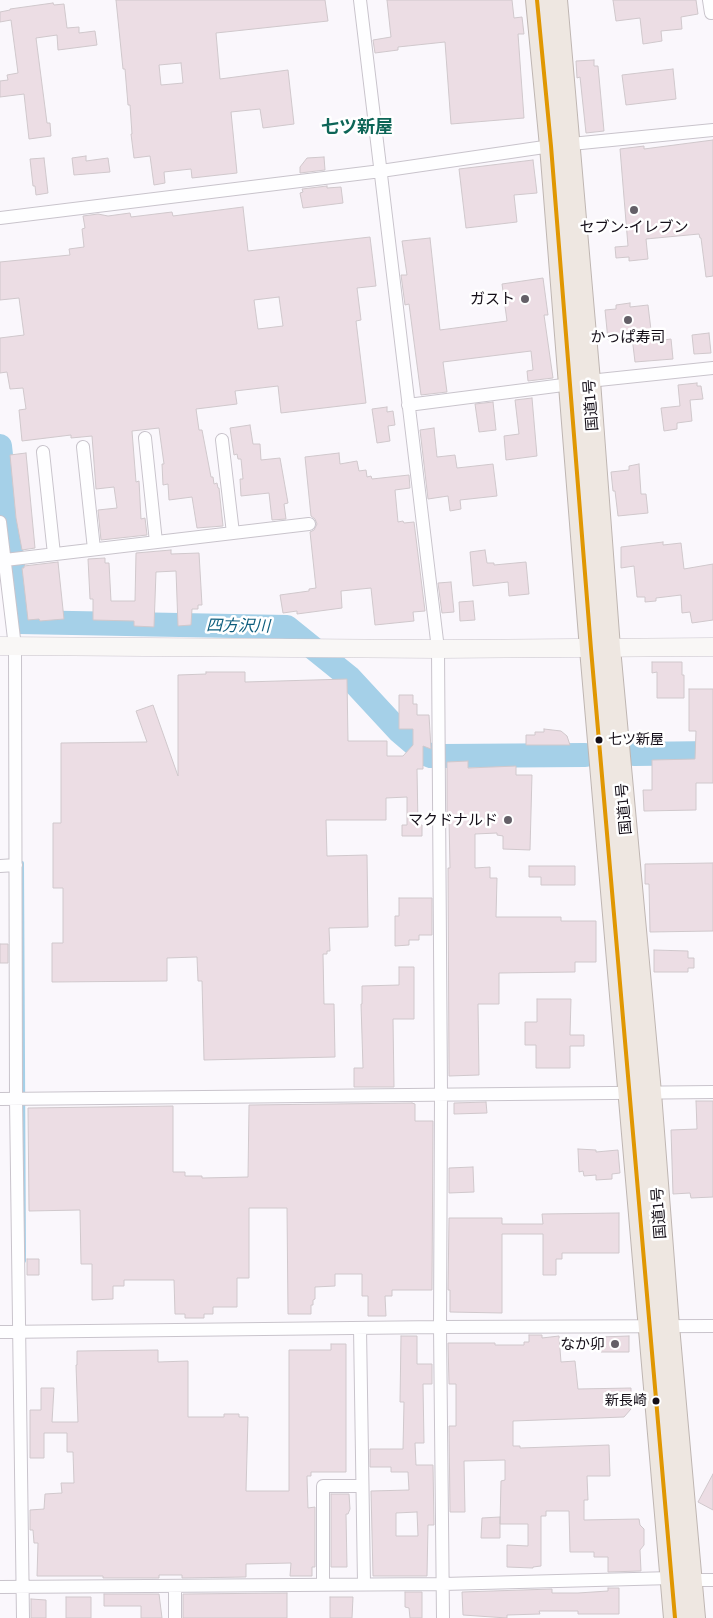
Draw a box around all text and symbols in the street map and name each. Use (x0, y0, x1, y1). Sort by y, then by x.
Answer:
district label: 七ツ新屋 (321, 116, 393, 138)
marker: セブン-イレブン (628, 204, 640, 216)
place label: セブン-イレブン (580, 218, 688, 236)
place label: ガスト (470, 290, 515, 308)
marker: ガスト (519, 293, 531, 305)
marker: かっぱ寿司 (622, 314, 634, 326)
place label: かっぱ寿司 (591, 328, 665, 346)
street label: 国道1号 (580, 378, 602, 432)
water label: 四方沢川 (206, 616, 270, 636)
place label: 七ツ新屋 (608, 732, 664, 748)
marker: 七ツ新屋 (594, 735, 604, 745)
street label: 国道1号 (613, 782, 635, 836)
place label: マクドナルド (408, 811, 498, 829)
marker: マクドナルド (502, 814, 514, 826)
street label: 国道1号 (648, 1186, 670, 1240)
place label: なか卯 (560, 1335, 605, 1353)
marker: なか卯 (609, 1338, 621, 1350)
place label: 新長崎 (605, 1393, 647, 1409)
marker: 新長崎 (651, 1396, 661, 1406)

